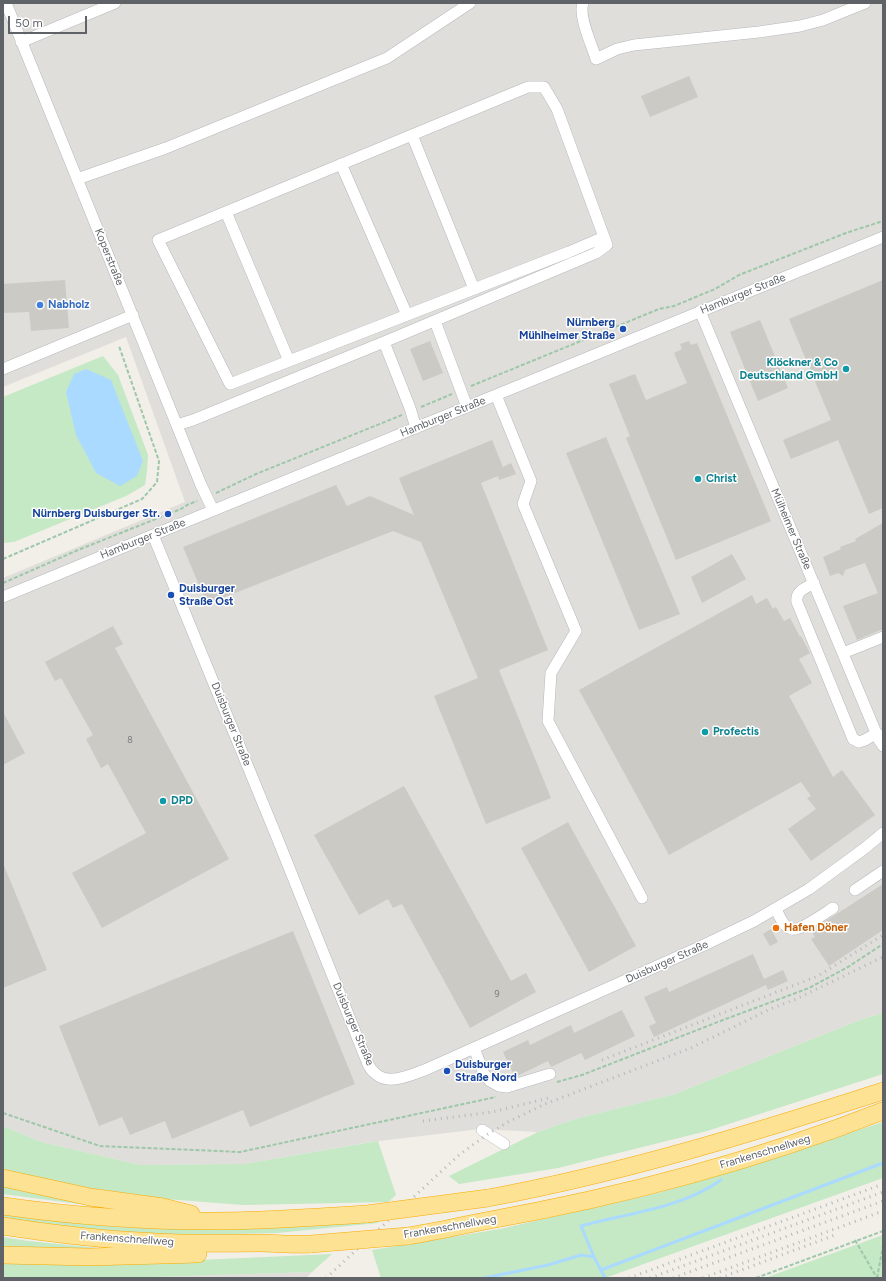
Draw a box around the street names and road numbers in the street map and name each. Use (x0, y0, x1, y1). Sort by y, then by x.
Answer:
street label: Koperstraße (92, 227, 126, 287)
street label: Hamburger Straße (698, 271, 788, 317)
street label: Hamburger Straße (398, 394, 488, 440)
street label: Mülheimer Straße (768, 486, 814, 572)
street label: Hamburger Straße (98, 516, 188, 562)
street label: Duisburger Straße (208, 680, 254, 768)
street label: Duisburger Straße (624, 938, 710, 986)
street label: Duisburger Straße (330, 980, 376, 1068)
street label: Frankenschnellweg (718, 1132, 812, 1172)
street label: Frankenschnellweg (403, 1212, 497, 1242)
street label: Frankenschnellweg (80, 1229, 174, 1249)

